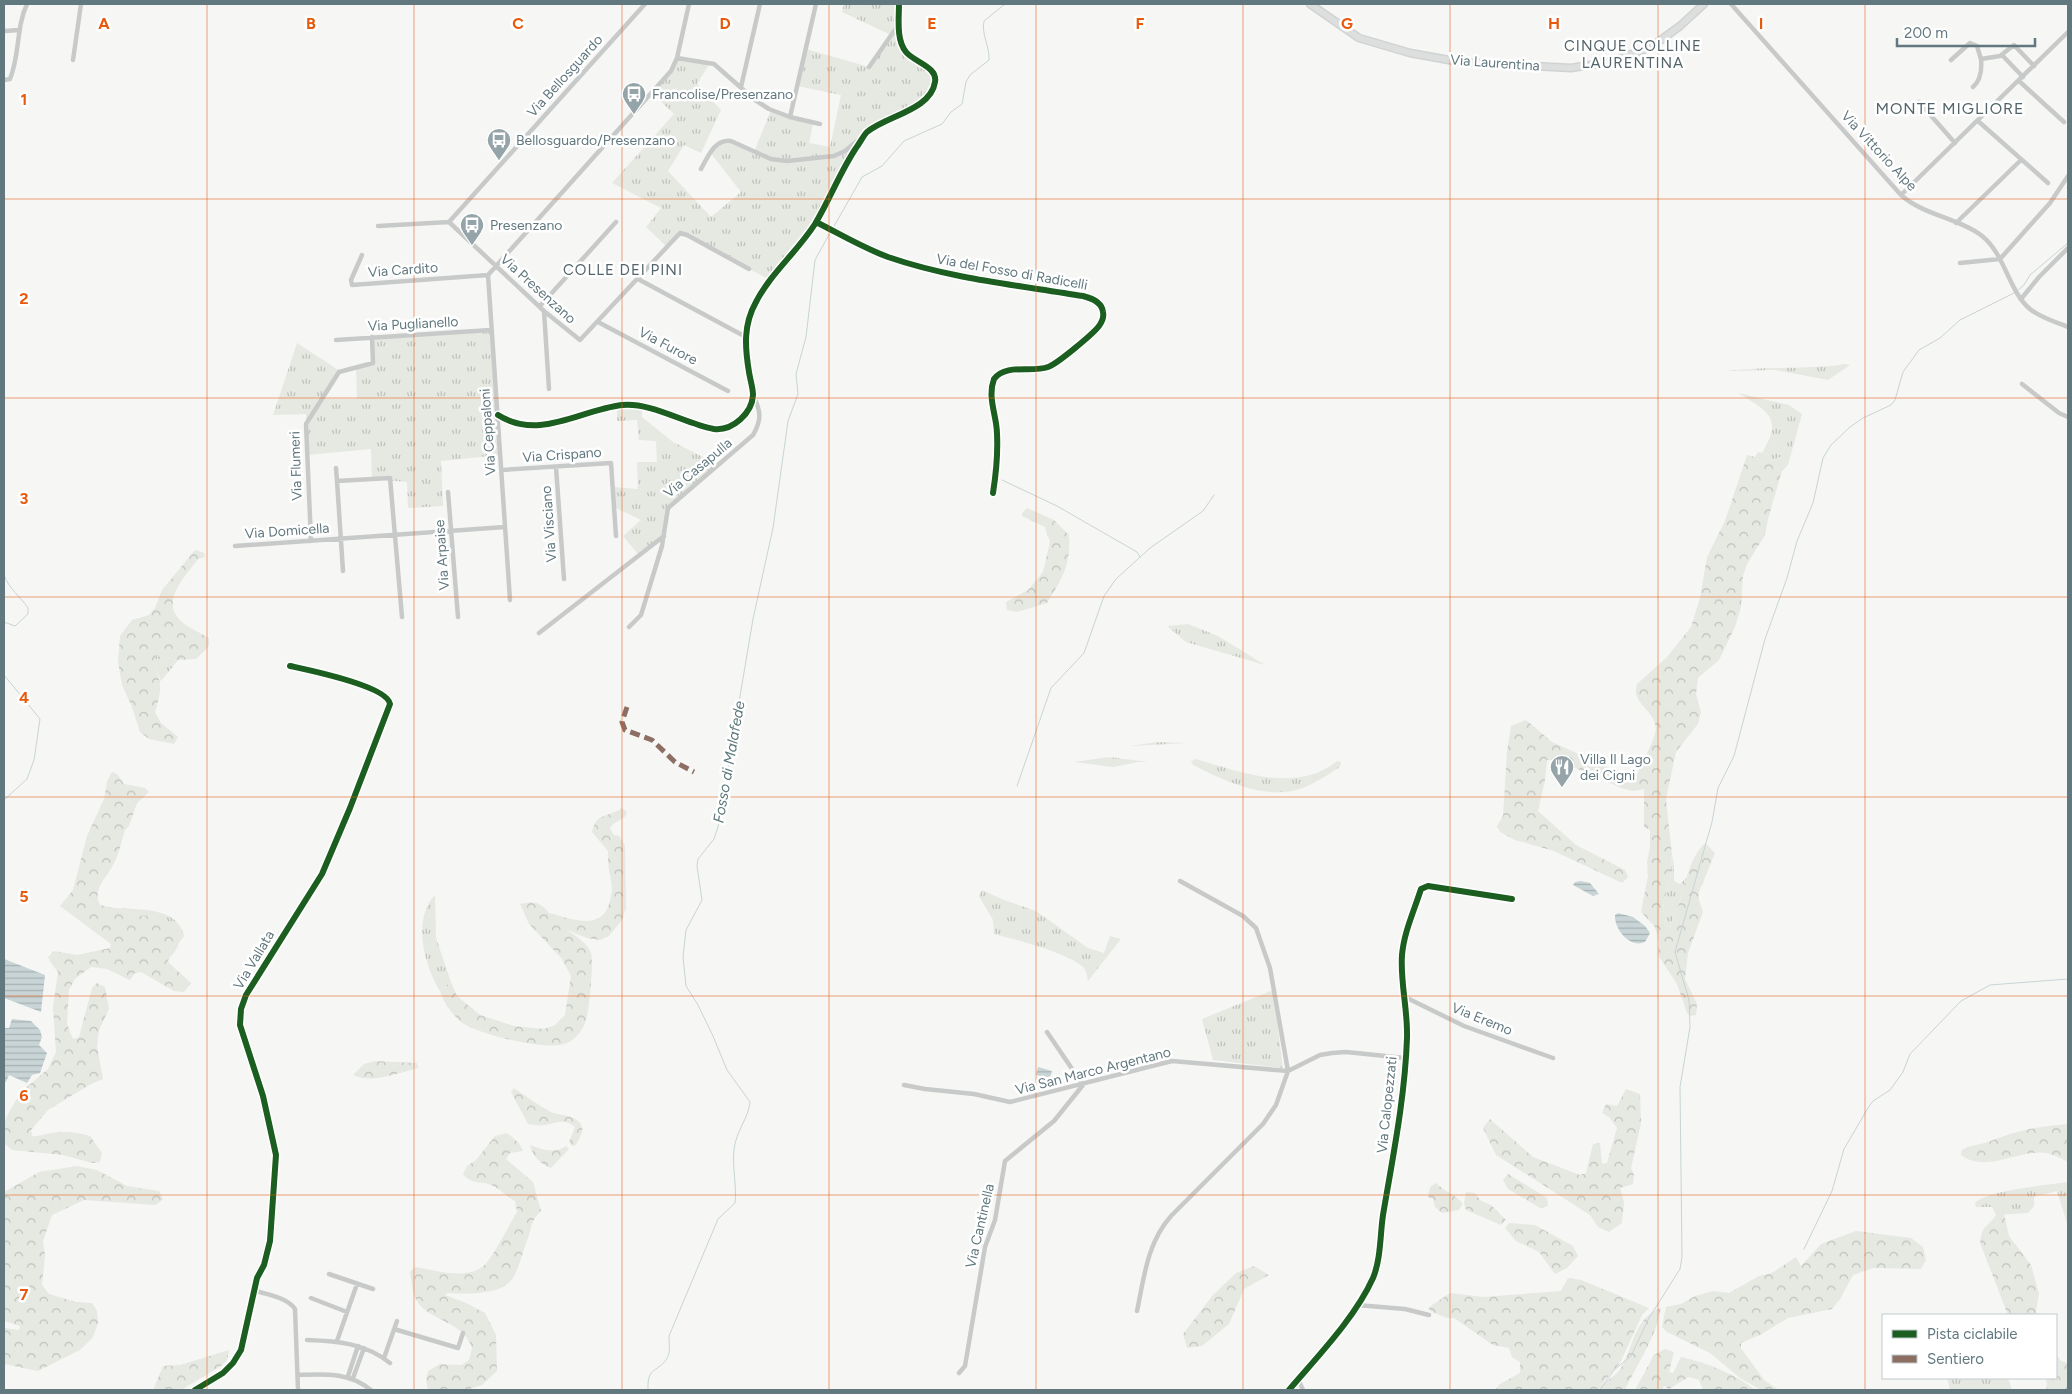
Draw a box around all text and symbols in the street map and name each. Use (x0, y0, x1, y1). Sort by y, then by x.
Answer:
text: A (98, 14, 110, 33)
text: B (306, 14, 316, 33)
text: C (512, 14, 524, 33)
text: D (719, 14, 731, 33)
text: E (927, 14, 937, 33)
text: F (1136, 14, 1145, 33)
text: G (1341, 14, 1353, 33)
text: H (1548, 14, 1560, 33)
text: I (1759, 14, 1763, 33)
scale bar (1897, 15, 2034, 47)
text: 200 m (1904, 24, 1948, 42)
street label: Via Bellosguardo (524, 31, 606, 121)
district label: CINQUE COLLINE LAURENTINA (1564, 37, 1702, 72)
street label: Via Laurentina (1450, 51, 1540, 75)
bus stop icon: Francolise/Presenzano (621, 81, 647, 115)
place label: Francolise/Presenzano (652, 86, 793, 103)
text: 1 (21, 90, 27, 109)
district label: MONTE MIGLIORE (1875, 99, 2025, 118)
street label: Via Vittorio Alpe (1838, 107, 1921, 195)
bus stop icon: Bellosguardo/Presenzano (486, 127, 512, 161)
place label: Bellosguardo/Presenzano (516, 132, 675, 149)
bus stop icon: Presenzano (459, 212, 485, 246)
place label: Presenzano (490, 217, 562, 234)
street label: Via del Fosso di Radicelli (935, 250, 1089, 294)
street label: Via Presenzano (497, 251, 579, 327)
street label: Via Cardito (367, 259, 439, 281)
district label: COLLE DEI PINI (563, 261, 683, 279)
text: 2 (19, 289, 29, 308)
street label: Via Puglianello (367, 313, 459, 335)
street label: Via Furore (636, 323, 701, 369)
street label: Via Ceppaloni (476, 388, 500, 476)
street label: Via Flumeri (286, 431, 306, 501)
street label: Via Casapulla (660, 435, 736, 501)
street label: Via Crispano (522, 444, 602, 466)
street label: Via Visciano (538, 485, 560, 563)
text: 3 (20, 489, 29, 508)
street label: Via Arpaise (431, 519, 453, 591)
street label: Via Domicella (244, 520, 330, 542)
text: 4 (19, 688, 29, 707)
water label: Fosso di Malafede (709, 700, 749, 824)
place label: Villa Il Lago dei Cigni (1580, 751, 1651, 784)
restaurant icon: Villa Il Lago dei Cigni (1549, 754, 1575, 788)
text: 5 (19, 887, 29, 906)
street label: Via Vallata (230, 928, 278, 992)
street label: Via Eremo (1449, 999, 1515, 1039)
street label: Via San Marco Argentano (1013, 1043, 1173, 1099)
street label: Via Calopezzati (1373, 1056, 1401, 1154)
text: 6 (19, 1086, 29, 1105)
street label: Via Cantinella (962, 1182, 998, 1270)
text: 7 (20, 1285, 29, 1304)
legend (1882, 1314, 2057, 1379)
text: Pista ciclabile (1927, 1325, 2018, 1343)
text: Sentiero (1927, 1350, 1984, 1368)

